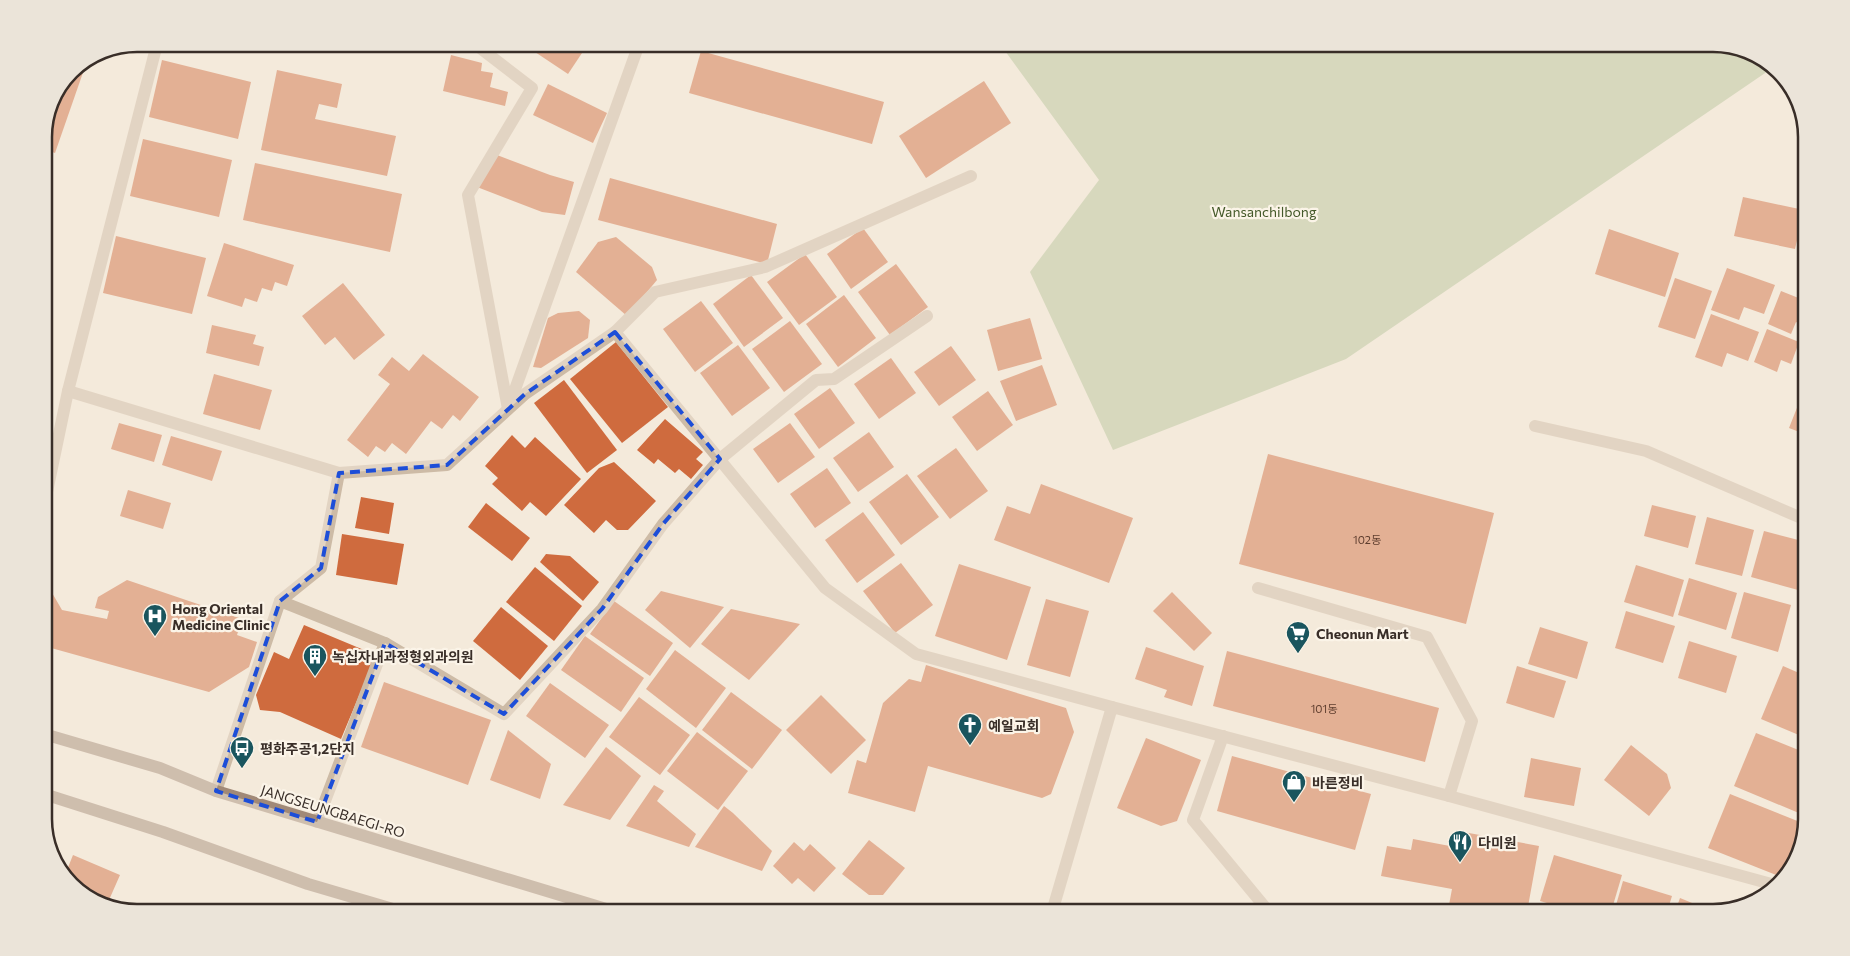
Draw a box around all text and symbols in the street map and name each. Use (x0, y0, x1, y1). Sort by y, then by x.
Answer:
park label: Wansanchilbong (1212, 203, 1317, 220)
house number: 102동 (1353, 533, 1381, 546)
place label: Hong Oriental Medicine Clinic (172, 600, 270, 633)
hospital icon: Hong Oriental Medicine Clinic (142, 603, 168, 637)
supermarket icon: Cheonun Mart (1285, 620, 1311, 654)
place label: Cheonun Mart (1316, 625, 1409, 642)
building icon: 녹십자내과정형외과의원 (302, 643, 328, 677)
place label: 녹십자내과정형외과의원 (332, 648, 474, 665)
house number: 101동 (1311, 702, 1337, 715)
church icon: 예일교회 (957, 712, 983, 746)
place label: 예일교회 (988, 717, 1040, 734)
bus stop icon: 평화주공1,2단지 (229, 735, 255, 769)
place label: 평화주공1,2단지 (260, 740, 355, 757)
shop icon: 바른정비 (1281, 769, 1307, 803)
place label: 바른정비 (1312, 774, 1364, 791)
street label: JANGSEUNGBAEGI-RO (259, 781, 407, 841)
restaurant icon: 다미원 (1447, 829, 1473, 863)
place label: 다미원 (1478, 834, 1517, 851)

